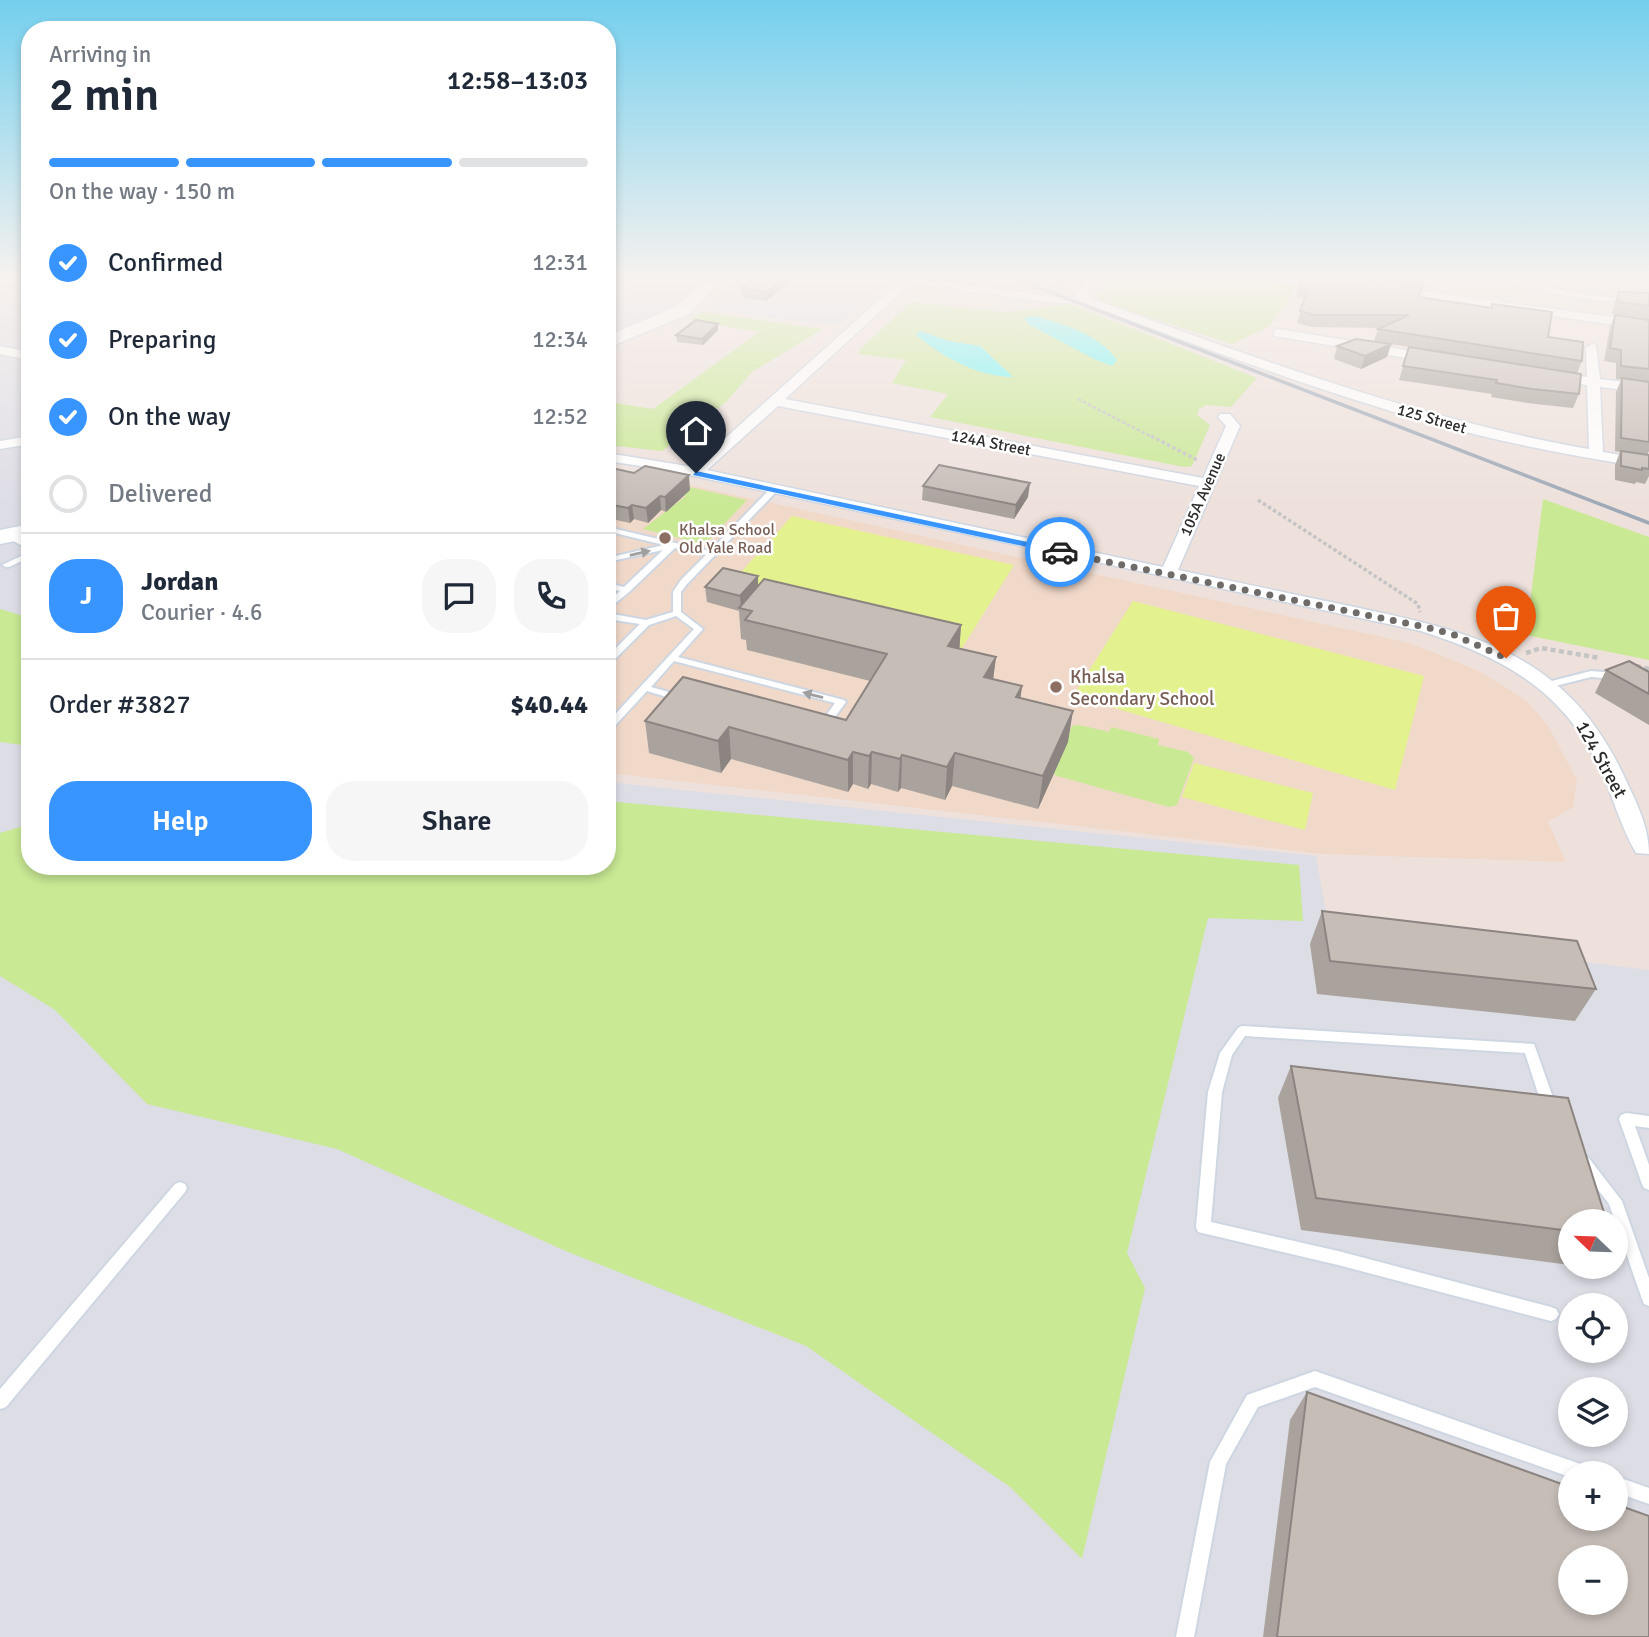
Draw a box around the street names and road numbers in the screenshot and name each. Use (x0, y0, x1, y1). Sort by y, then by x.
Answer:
street label: 125 Street (1395, 400, 1469, 438)
street label: 124A Street (949, 425, 1033, 461)
street label: 105A Avenue (1176, 450, 1230, 539)
street label: 124 Street (1570, 717, 1632, 803)

